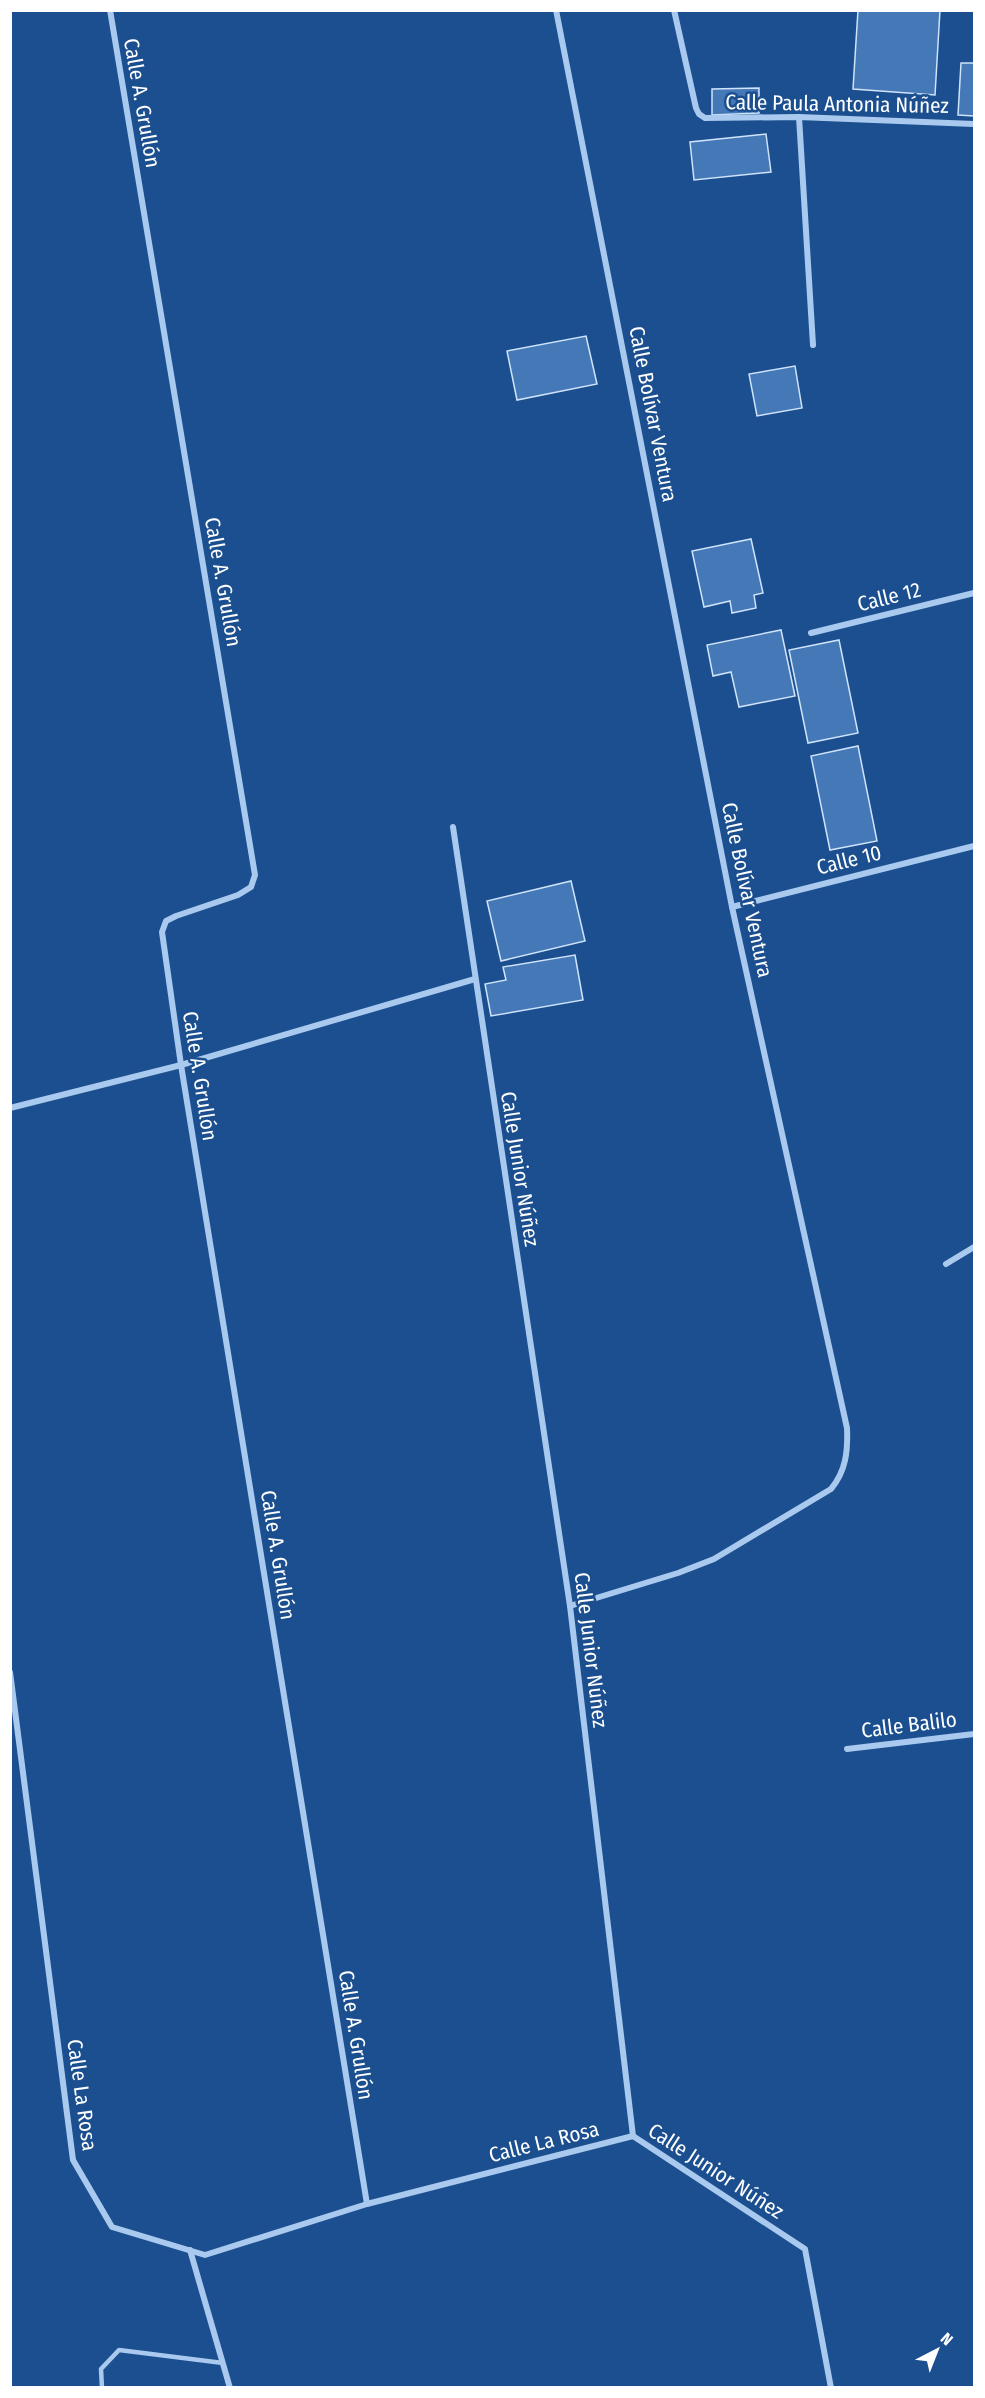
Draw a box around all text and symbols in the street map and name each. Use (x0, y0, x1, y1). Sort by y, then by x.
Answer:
street label: Calle A. Grullón (118, 36, 166, 170)
street label: Calle Paula Antonia Núñez (725, 89, 949, 119)
street label: Calle Bolívar Ventura (623, 324, 683, 504)
street label: Calle A. Grullón (199, 515, 247, 649)
street label: Calle 12 (855, 577, 923, 617)
street label: Calle Bolívar Ventura (716, 800, 778, 980)
street label: Calle 10 (814, 839, 884, 881)
street label: Calle A. Grullón (177, 1009, 223, 1143)
street label: Calle Junior Núñez (495, 1090, 545, 1248)
street label: Calle A. Grullón (255, 1488, 301, 1622)
street label: Calle Junior Núñez (569, 1571, 613, 1729)
street label: Calle Balilo (860, 1706, 958, 1744)
street label: Calle A. Grullón (333, 1968, 379, 2102)
street label: Calle La Rosa (61, 2037, 103, 2153)
street label: Calle La Rosa (486, 2116, 602, 2168)
street label: Calle Junior Núñez (643, 2117, 789, 2225)
north arrow (907, 2320, 967, 2380)
text: N (937, 2329, 957, 2349)

